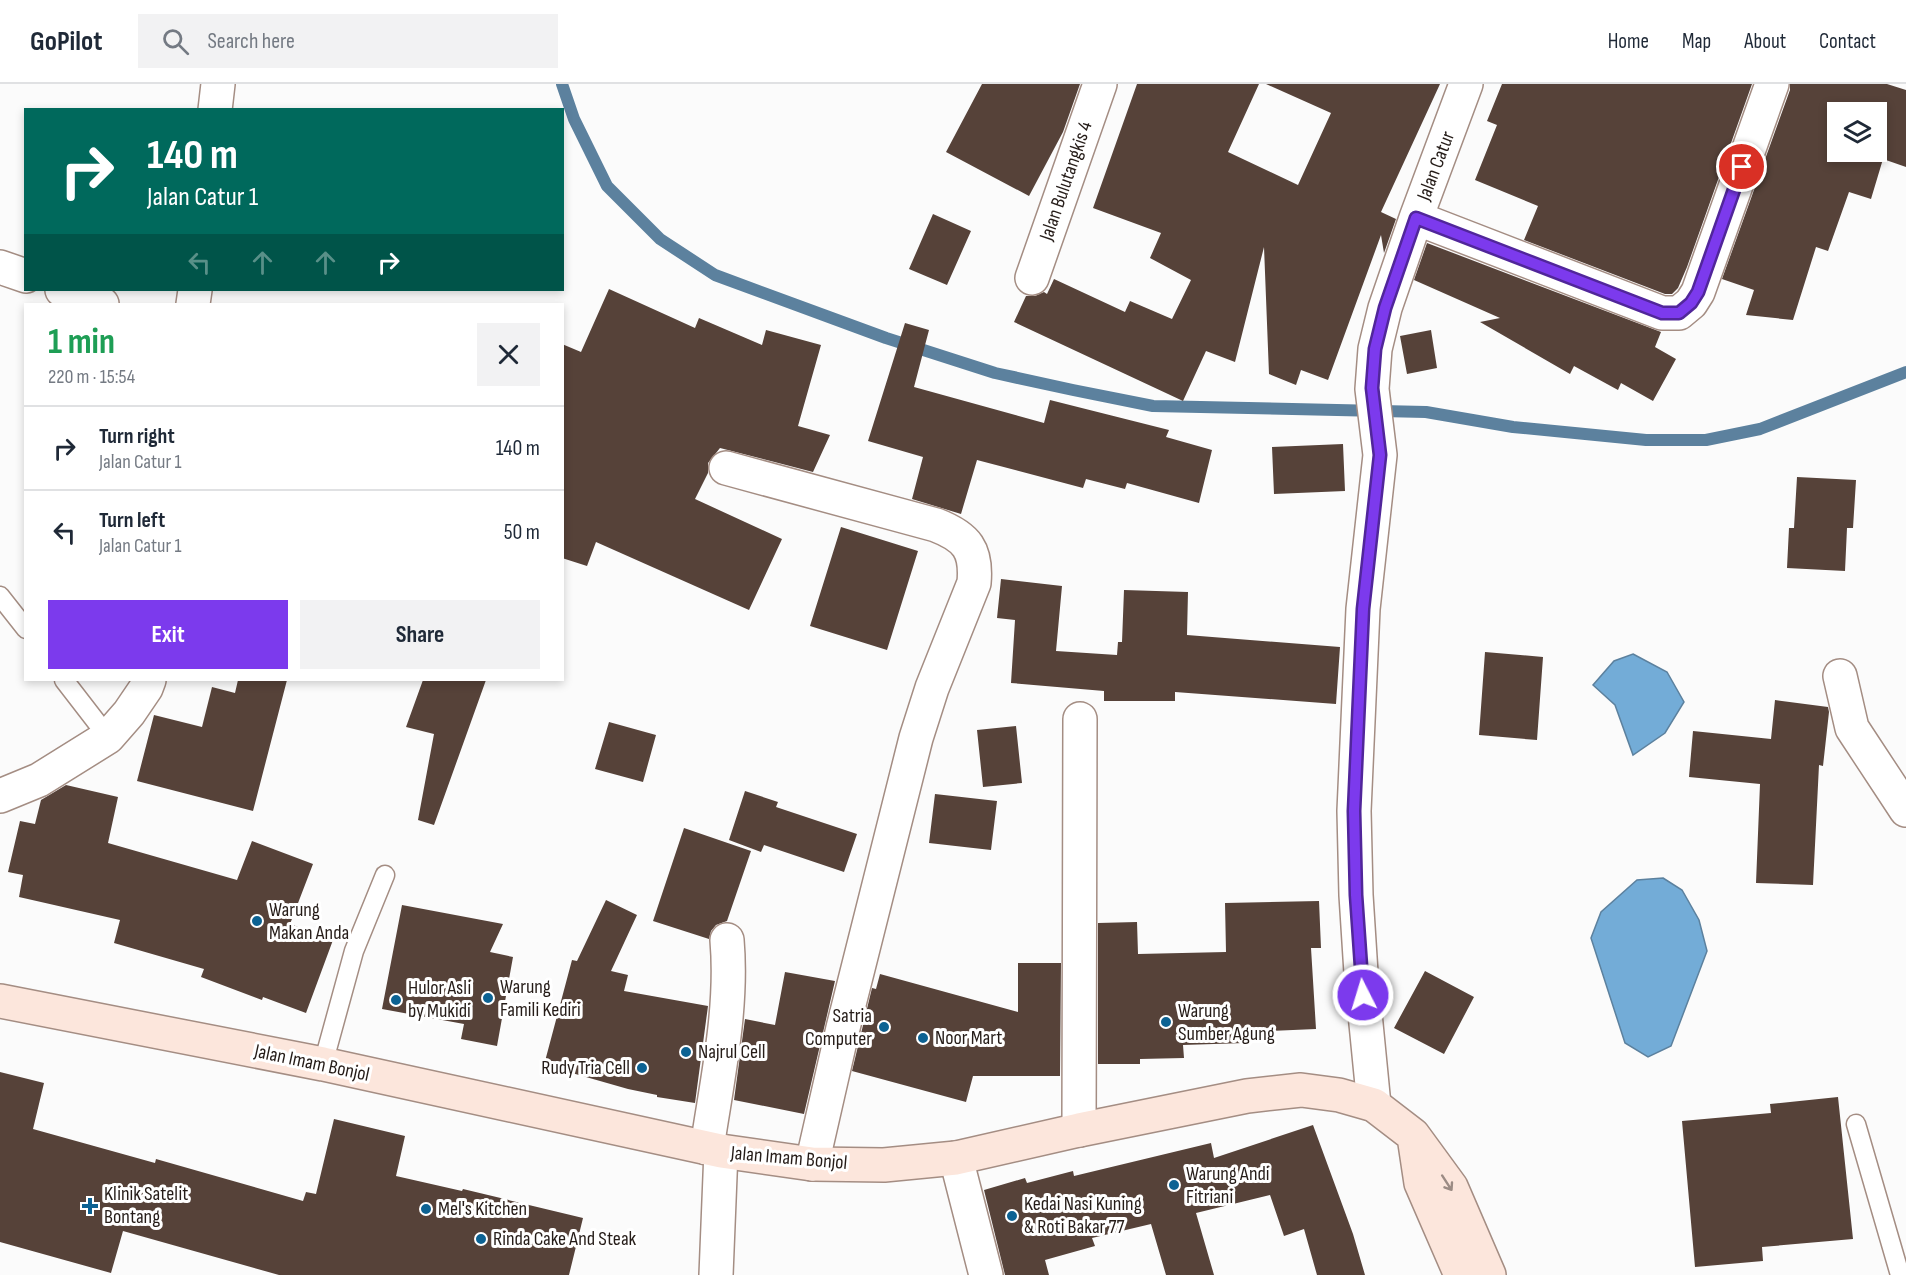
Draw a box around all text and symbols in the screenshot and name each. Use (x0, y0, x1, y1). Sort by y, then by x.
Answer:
search box (138, 14, 558, 68)
text: GoPilot (30, 25, 102, 58)
icon: search (159, 25, 192, 58)
text: Search here (207, 28, 295, 55)
text: Home (1608, 29, 1649, 54)
text: Map (1682, 29, 1711, 54)
text: About (1744, 29, 1786, 54)
text: Contact (1819, 29, 1876, 54)
map controls (1827, 102, 1887, 162)
button: layers (1827, 102, 1887, 162)
street label: Jalan Bulutangkis 4 (1034, 118, 1098, 245)
street label: Jalan Catur (1411, 128, 1460, 205)
text: 140 m (147, 130, 238, 181)
icon: right (48, 132, 126, 210)
pin (1716, 141, 1767, 192)
icon: arrive (1725, 150, 1758, 183)
text: Jalan Catur 1 (147, 181, 258, 213)
icon: left (183, 246, 216, 279)
icon: ahead (246, 246, 279, 279)
icon: ahead (309, 246, 342, 279)
icon: right (372, 246, 405, 279)
text: 1 min (48, 321, 115, 364)
button: close (477, 323, 540, 386)
text: 220 m · 15:54 (48, 365, 135, 389)
text: Turn right (99, 423, 175, 450)
icon: right (48, 432, 81, 465)
text: 140 m (496, 435, 540, 462)
text: Jalan Catur 1 (99, 450, 181, 474)
text: Turn left (99, 507, 165, 534)
icon: left (48, 516, 81, 549)
text: 50 m (504, 519, 540, 546)
text: Jalan Catur 1 (99, 534, 181, 558)
button: Exit (48, 600, 288, 669)
button: Share (300, 600, 540, 669)
place label: Warung Makan Anda (269, 898, 349, 945)
marker: Warung Makan Anda (250, 914, 264, 928)
position arrow (1331, 963, 1395, 1027)
place label: Warung Famili Kediri (500, 975, 581, 1022)
place label: Hulor Asli by Mukidi (408, 976, 471, 1023)
marker: Warung Famili Kediri (481, 991, 495, 1005)
marker: Hulor Asli by Mukidi (389, 993, 403, 1007)
place label: Warung Sumber Agung (1178, 999, 1275, 1046)
place label: Satria Computer (805, 1004, 872, 1051)
marker: Warung Sumber Agung (1159, 1015, 1173, 1029)
marker: Satria Computer (877, 1020, 891, 1034)
place label: Noor Mart (935, 1026, 1002, 1050)
marker: Noor Mart (916, 1031, 930, 1045)
street label: Jalan Imam Bonjol (251, 1039, 372, 1087)
place label: Najrul Cell (698, 1040, 765, 1064)
marker: Najrul Cell (679, 1045, 693, 1059)
place label: Rudy Tria Cell (541, 1056, 630, 1080)
marker: Rudy Tria Cell (635, 1061, 649, 1075)
street label: Jalan Imam Bonjol (729, 1141, 848, 1175)
place label: Warung Andi Fitriani (1186, 1162, 1270, 1209)
one-way arrow (1441, 1174, 1453, 1190)
marker: Warung Andi Fitriani (1167, 1178, 1181, 1192)
place label: Klinik Satelit Bontang (104, 1182, 188, 1229)
place label: Kedai Nasi Kuning & Roti Bakar 77 (1024, 1192, 1142, 1239)
marker: Klinik Satelit Bontang (81, 1197, 99, 1215)
place label: Mel's Kitchen (438, 1197, 527, 1221)
marker: Mel's Kitchen (419, 1202, 433, 1216)
marker: Kedai Nasi Kuning & Roti Bakar 77 (1005, 1209, 1019, 1223)
place label: Rinda Cake And Steak (493, 1227, 637, 1251)
marker: Rinda Cake And Steak (474, 1232, 488, 1246)

